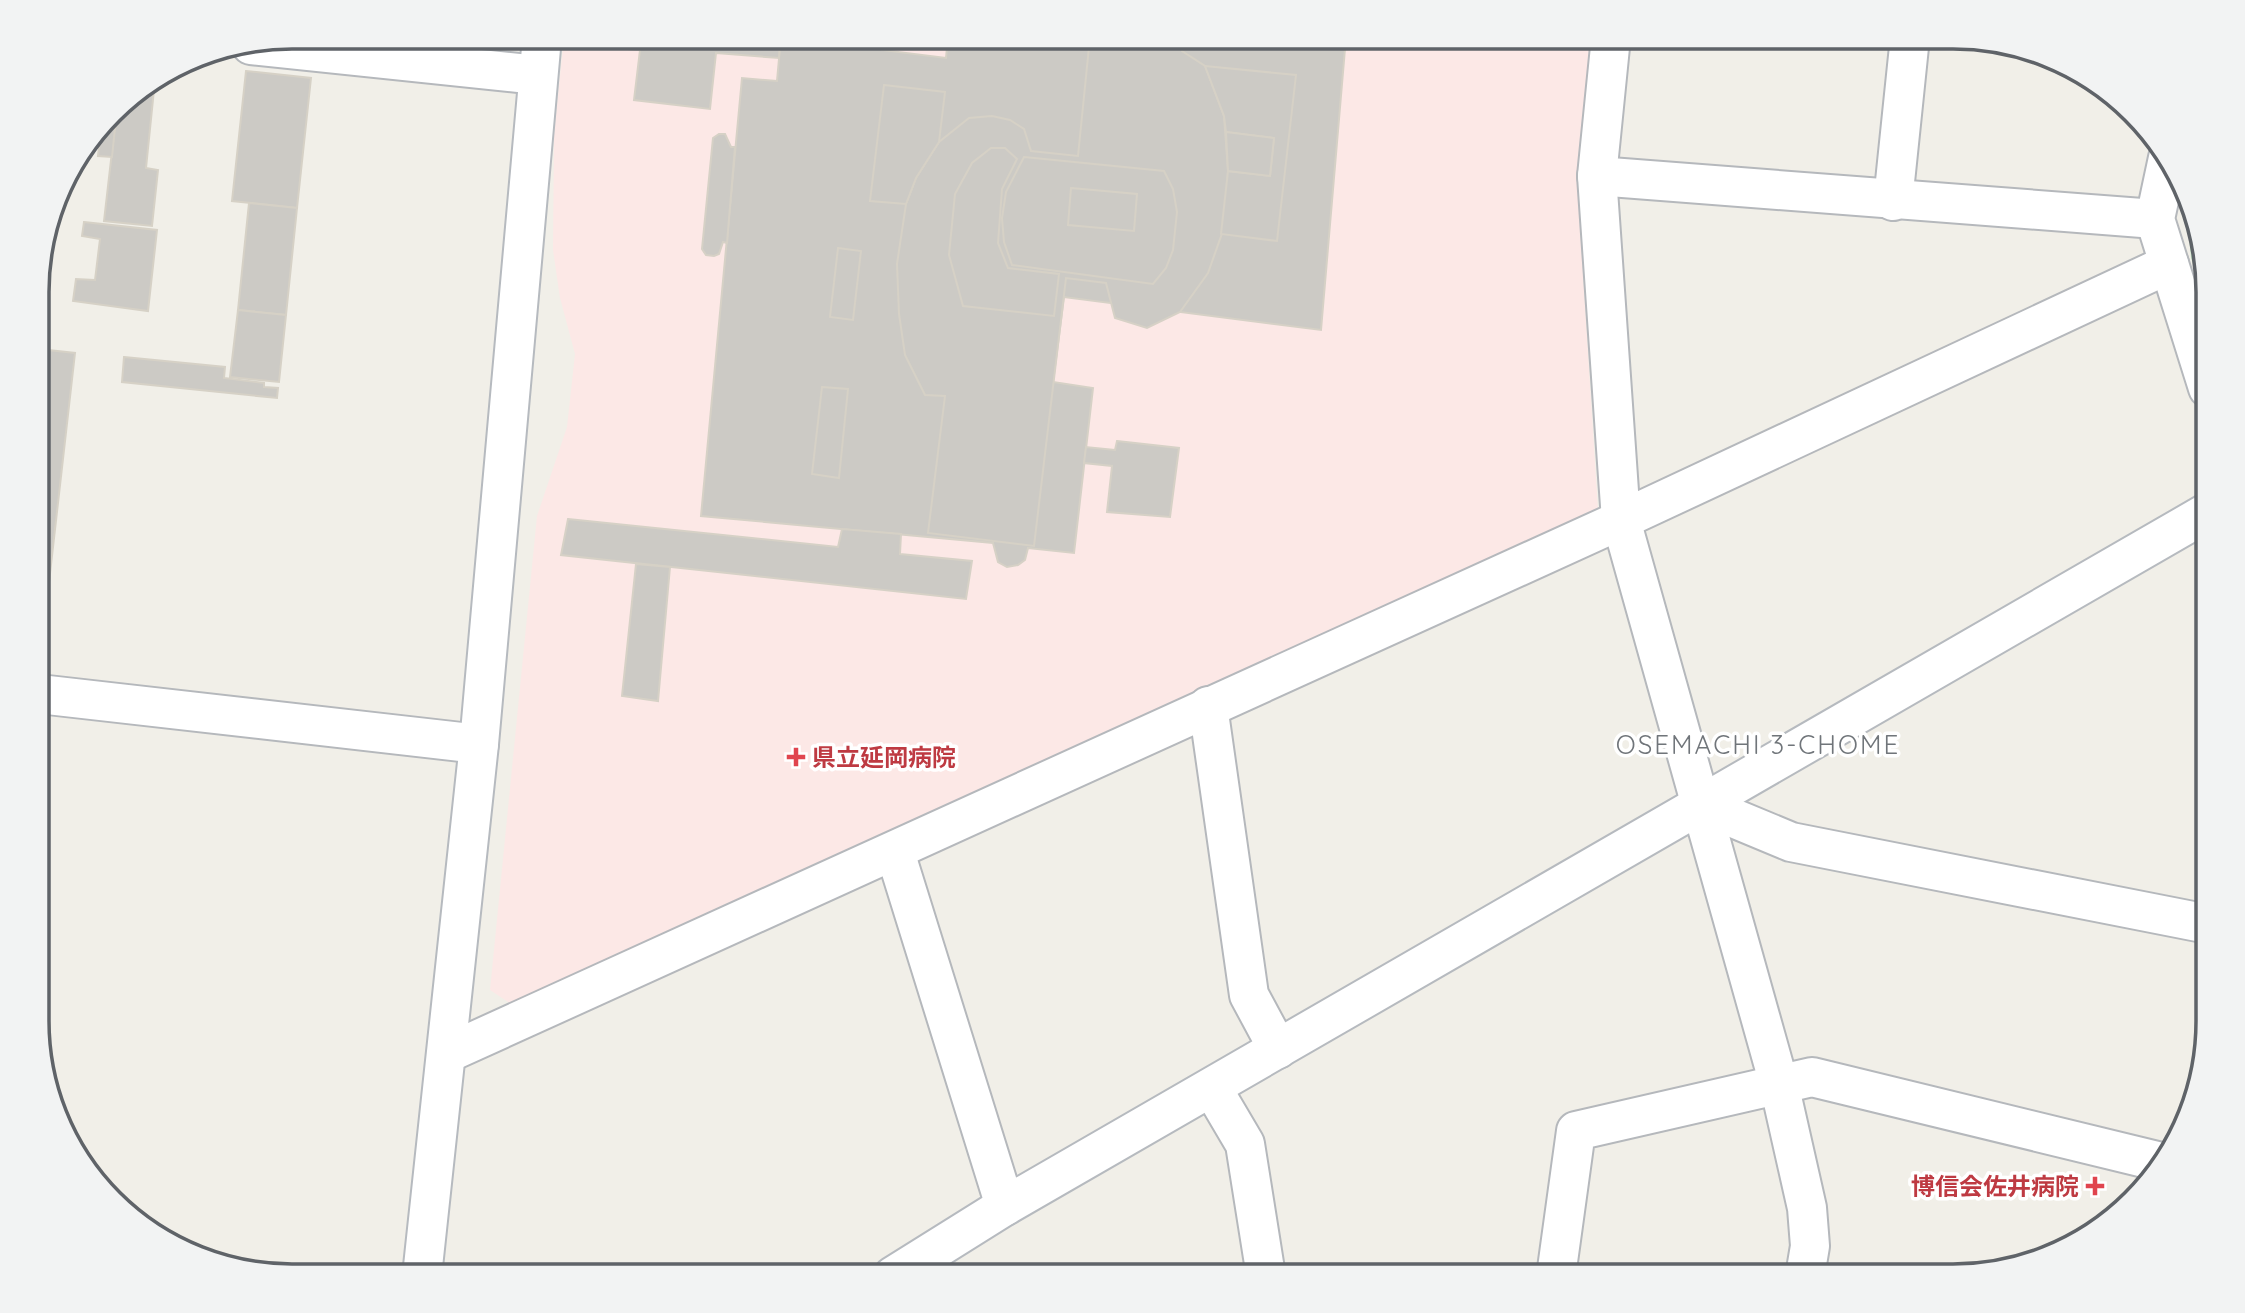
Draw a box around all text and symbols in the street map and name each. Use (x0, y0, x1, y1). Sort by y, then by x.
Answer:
district label: OSEMACHI 3-CHOME (1616, 728, 1900, 761)
place label: 県立延岡病院 (812, 742, 956, 772)
marker: 県立延岡病院 (786, 747, 806, 767)
place label: 博信会佐井病院 (1911, 1171, 2079, 1201)
marker: 博信会佐井病院 (2085, 1176, 2105, 1196)

